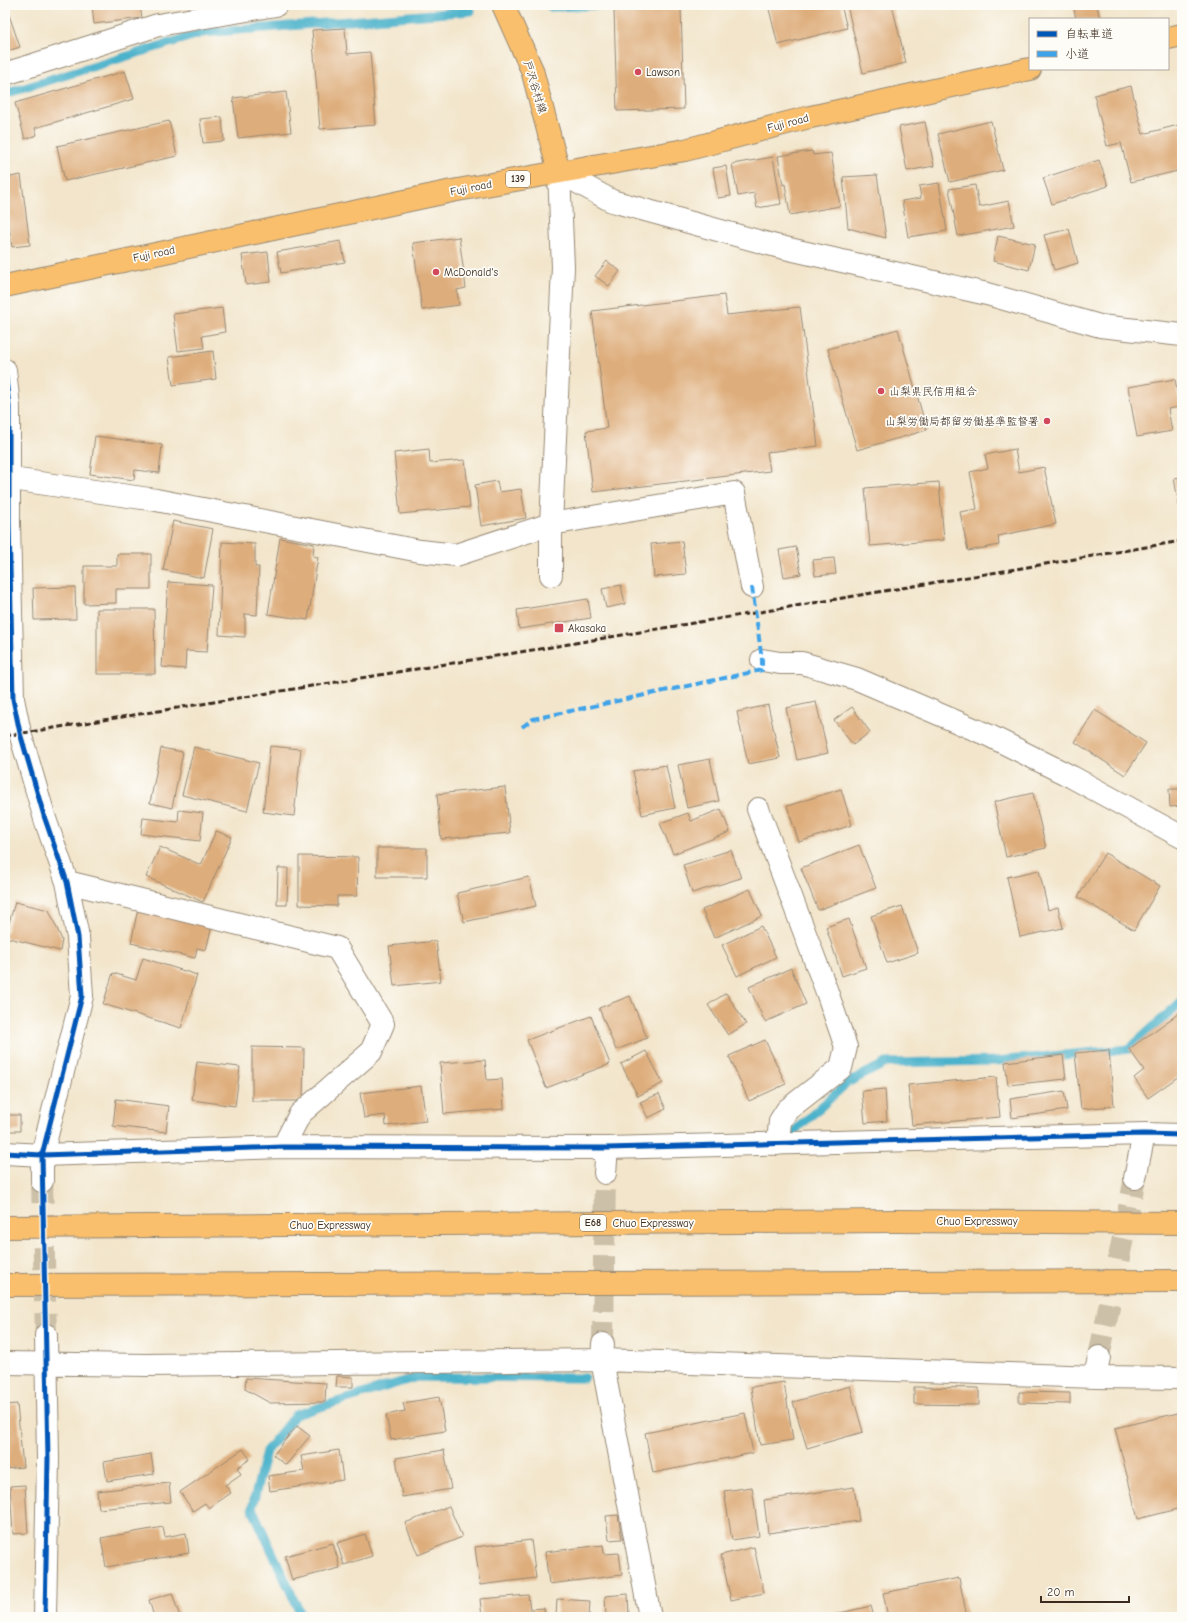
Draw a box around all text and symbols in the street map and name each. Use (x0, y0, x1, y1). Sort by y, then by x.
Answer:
legend (1029, 18, 1169, 70)
text: 自転車道 (1065, 27, 1113, 41)
text: 小道 (1065, 47, 1089, 61)
street label: 戸沢谷村線 (521, 59, 549, 115)
place label: Lawson (646, 66, 680, 79)
marker: Lawson (633, 67, 643, 77)
street label: Fuji road (766, 111, 810, 135)
road number: 139 (506, 171, 530, 187)
street label: Fuji road (449, 178, 493, 198)
street label: Fuji road (132, 243, 176, 265)
place label: McDonald's (444, 266, 498, 279)
marker: McDonald's (431, 267, 441, 277)
place label: 山梨県民信用組合 (889, 385, 977, 398)
marker: 山梨県民信用組合 (876, 386, 886, 396)
place label: 山梨労働局都留労働基準監督署 (885, 415, 1039, 428)
marker: 山梨労働局都留労働基準監督署 (1042, 416, 1052, 426)
marker: Akasaka (553, 622, 565, 634)
place label: Akasaka (568, 622, 606, 635)
road number: E68 (580, 1215, 606, 1231)
street label: Chuo Expressway (936, 1215, 1018, 1228)
street label: Chuo Expressway (612, 1217, 694, 1230)
street label: Chuo Expressway (289, 1219, 371, 1232)
scale bar (1041, 1578, 1129, 1604)
text: 20 m (1047, 1585, 1075, 1599)

